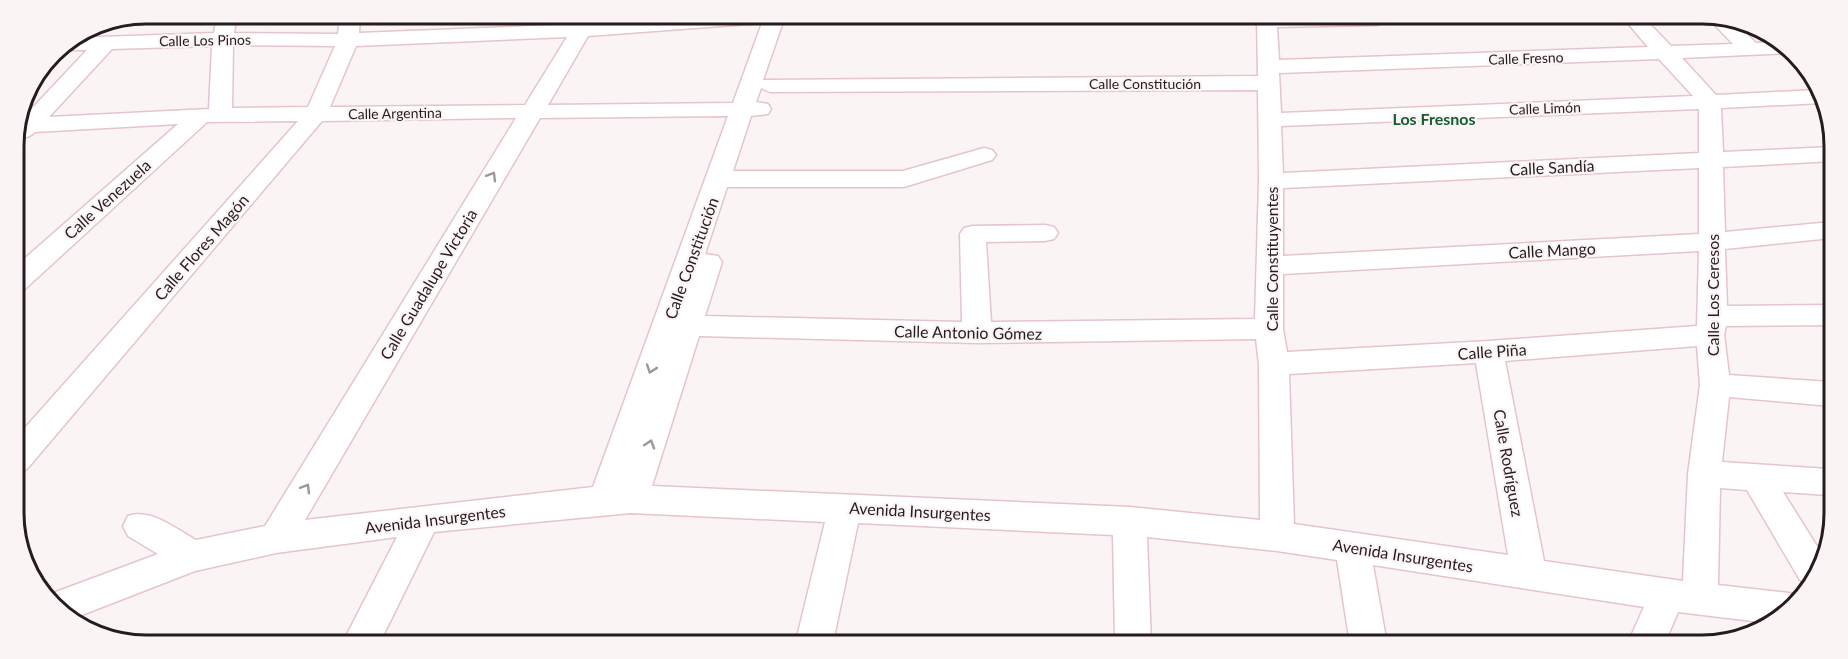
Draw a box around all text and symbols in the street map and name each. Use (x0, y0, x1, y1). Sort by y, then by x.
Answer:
street label: Calle Los Pinos (159, 31, 251, 49)
street label: Calle Fresno (1488, 48, 1564, 68)
street label: Calle Constitución (1089, 75, 1201, 92)
street label: Calle Limón (1509, 98, 1581, 118)
street label: Calle Argentina (348, 104, 442, 122)
district label: Los Fresnos (1393, 109, 1475, 128)
street label: Calle Venezuela (60, 155, 154, 243)
street label: Calle Sandía (1509, 155, 1595, 179)
one-way arrow (485, 172, 497, 182)
street label: Calle Constituyentes (1262, 186, 1281, 332)
street label: Calle Flores Magón (150, 190, 252, 304)
street label: Calle Constitución (660, 195, 722, 321)
street label: Calle Guadalupe Victoria (375, 205, 481, 363)
street label: Calle Los Ceresos (1703, 234, 1722, 356)
street label: Calle Mango (1508, 238, 1596, 262)
street label: Calle Antonio Gómez (894, 321, 1042, 343)
street label: Calle Piña (1457, 339, 1527, 363)
one-way arrow (646, 363, 659, 373)
street label: Calle Rodríguez (1490, 408, 1528, 518)
one-way arrow (642, 439, 655, 450)
one-way arrow (298, 484, 310, 494)
street label: Avenida Insurgentes (849, 498, 991, 524)
street label: Avenida Insurgentes (363, 501, 507, 537)
street label: Avenida Insurgentes (1332, 535, 1475, 575)

